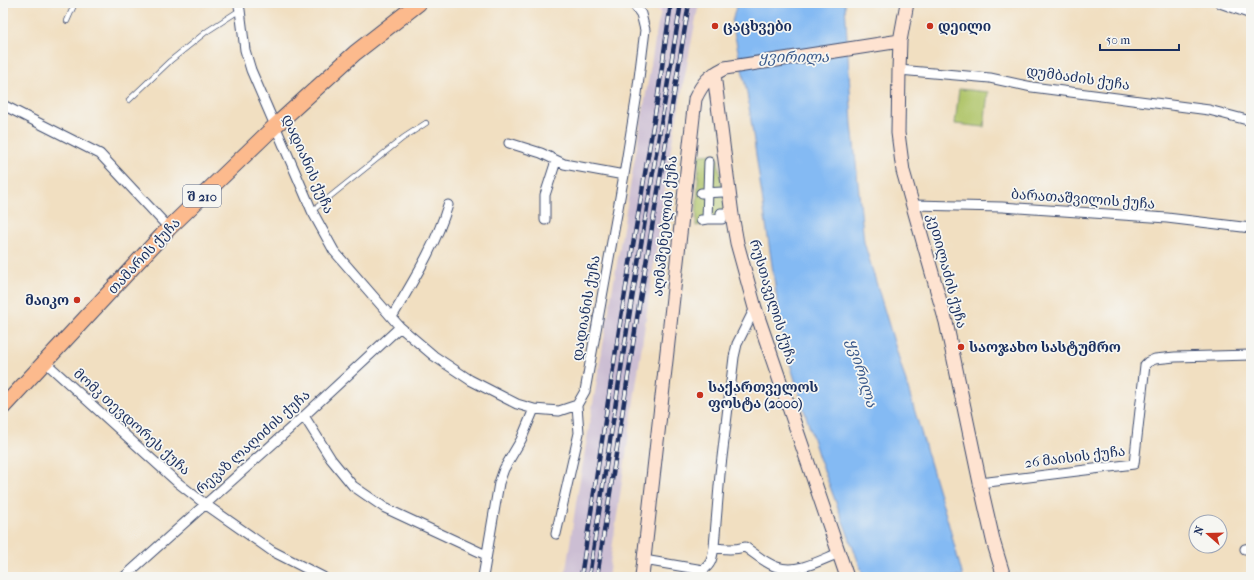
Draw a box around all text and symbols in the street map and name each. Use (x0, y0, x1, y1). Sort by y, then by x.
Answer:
place label: ცაცხვები (723, 18, 792, 35)
place label: დეილი (938, 18, 991, 35)
marker: ცაცხვები (710, 21, 720, 31)
marker: დეილი (925, 21, 935, 31)
scale bar (1100, 26, 1179, 52)
text: 50 m (1106, 33, 1130, 47)
water label: ყვირილა (759, 48, 830, 66)
street label: დუმბაძის ქუჩა (1025, 62, 1131, 94)
street label: დადიანის ქუჩა (278, 112, 338, 216)
street label: აღმაშენებლის ქუჩა (649, 155, 681, 297)
road number: შ 210 (183, 185, 221, 207)
street label: ბარათაშვილის ქუჩა (1010, 185, 1156, 213)
street label: კეთილაძის ქუჩა (923, 212, 971, 330)
street label: თამარის ქუჩა (104, 214, 184, 298)
street label: რუსთაველის ქუჩა (746, 237, 800, 367)
street label: დადიანის ქუჩა (568, 254, 604, 362)
place label: მაიკო (25, 292, 69, 309)
marker: მაიკო (72, 295, 82, 305)
water label: ყვირილა (843, 337, 881, 410)
place label: საოჯახო სასტუმრო (969, 339, 1121, 356)
marker: საოჯახო სასტუმრო (956, 342, 966, 352)
street label: მომკ თევდორეს ქუჩა (70, 365, 194, 479)
place label: საქართველოს ფოსტა (2000) (708, 379, 818, 412)
street label: რევაზ ლაღიძის ქუჩა (192, 386, 314, 498)
marker: საქართველოს ფოსტა (2000) (695, 390, 705, 400)
street label: 26 მაისის ქუჩა (1024, 442, 1126, 472)
north arrow (1188, 514, 1228, 554)
text: N (1192, 524, 1207, 537)

